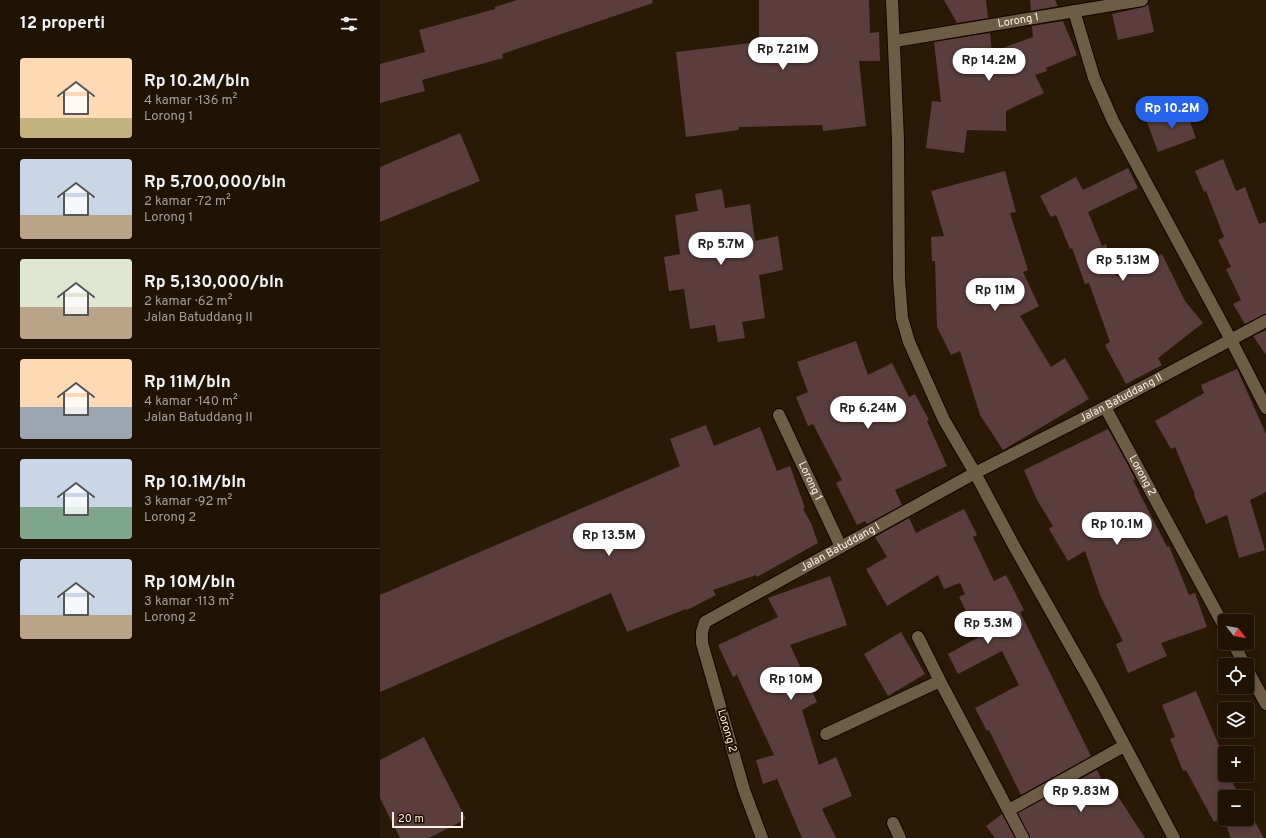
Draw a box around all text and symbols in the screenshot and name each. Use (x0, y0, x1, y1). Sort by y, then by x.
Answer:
street label: Lorong 1 (997, 10, 1040, 31)
text: 12 properti (20, 13, 105, 35)
icon: filters (338, 13, 360, 35)
pin: Rp 7.21M (742, 37, 824, 71)
text: Rp 7.21M (757, 42, 809, 58)
pin: Rp 14.2M (948, 48, 1030, 82)
text: Rp 14.2M (962, 53, 1016, 69)
text: Rp 10.2M/bln (144, 71, 250, 93)
icon: home (52, 74, 100, 122)
text: 4 kamar · 136 m² (144, 93, 237, 109)
pin: Rp 10.2M (1131, 96, 1213, 130)
text: Rp 10.2M (1144, 101, 1200, 117)
text: Lorong 1 (144, 109, 193, 125)
text: Rp 5,700,000/bln (144, 172, 286, 194)
icon: home (52, 175, 100, 223)
text: 2 kamar · 72 m² (144, 194, 231, 210)
text: Lorong 1 (144, 210, 193, 226)
pin: Rp 5.7M (684, 232, 758, 266)
text: Rp 5.7M (697, 237, 745, 253)
pin: Rp 5.13M (1082, 248, 1164, 282)
text: Rp 5.13M (1096, 253, 1150, 269)
text: Rp 5,130,000/bln (144, 272, 284, 294)
icon: home (52, 275, 100, 323)
pin: Rp 11M (962, 278, 1028, 312)
text: Rp 11M (975, 283, 1015, 299)
text: 2 kamar · 62 m² (144, 294, 232, 310)
text: Jalan Batuddang II (144, 310, 253, 326)
street label: Jalan Batuddang II (1077, 371, 1165, 426)
text: Rp 11M/bln (144, 372, 231, 394)
icon: home (52, 375, 100, 423)
text: 4 kamar · 140 m² (144, 394, 238, 410)
pin: Rp 6.24M (827, 396, 909, 430)
text: Rp 6.24M (839, 401, 897, 417)
text: Jalan Batuddang II (144, 410, 253, 426)
street label: Lorong 2 (1126, 453, 1159, 498)
street label: Lorong 1 (795, 459, 825, 503)
text: Rp 10.1M/bln (144, 472, 246, 494)
icon: home (52, 475, 100, 523)
text: 3 kamar · 92 m² (144, 494, 232, 510)
text: Lorong 2 (144, 510, 196, 526)
pin: Rp 10.1M (1076, 512, 1158, 546)
text: Rp 10.1M (1091, 517, 1143, 533)
street label: Jalan Batuddang I (798, 520, 883, 575)
pin: Rp 13.5M (568, 523, 650, 557)
text: Rp 13.5M (582, 528, 636, 544)
text: Rp 10M/bln (144, 572, 235, 594)
icon: home (52, 575, 100, 623)
text: 3 kamar · 113 m² (144, 594, 234, 610)
text: Lorong 2 (144, 610, 196, 626)
pin: Rp 5.3M (951, 611, 1025, 645)
north arrow (1218, 614, 1254, 650)
map controls (1218, 614, 1254, 826)
text: Rp 5.3M (963, 616, 1013, 632)
button: locate (1218, 658, 1254, 694)
pin: Rp 10M (758, 667, 824, 701)
text: Rp 10M (769, 672, 813, 688)
button: layers (1218, 702, 1254, 738)
street label: Lorong 2 (714, 708, 740, 754)
button: + (1218, 746, 1254, 782)
pin: Rp 9.83M (1040, 779, 1122, 813)
text: Rp 9.83M (1052, 784, 1110, 800)
button: − (1218, 790, 1254, 826)
scale bar (392, 810, 463, 829)
text: 20 m (398, 812, 424, 826)

